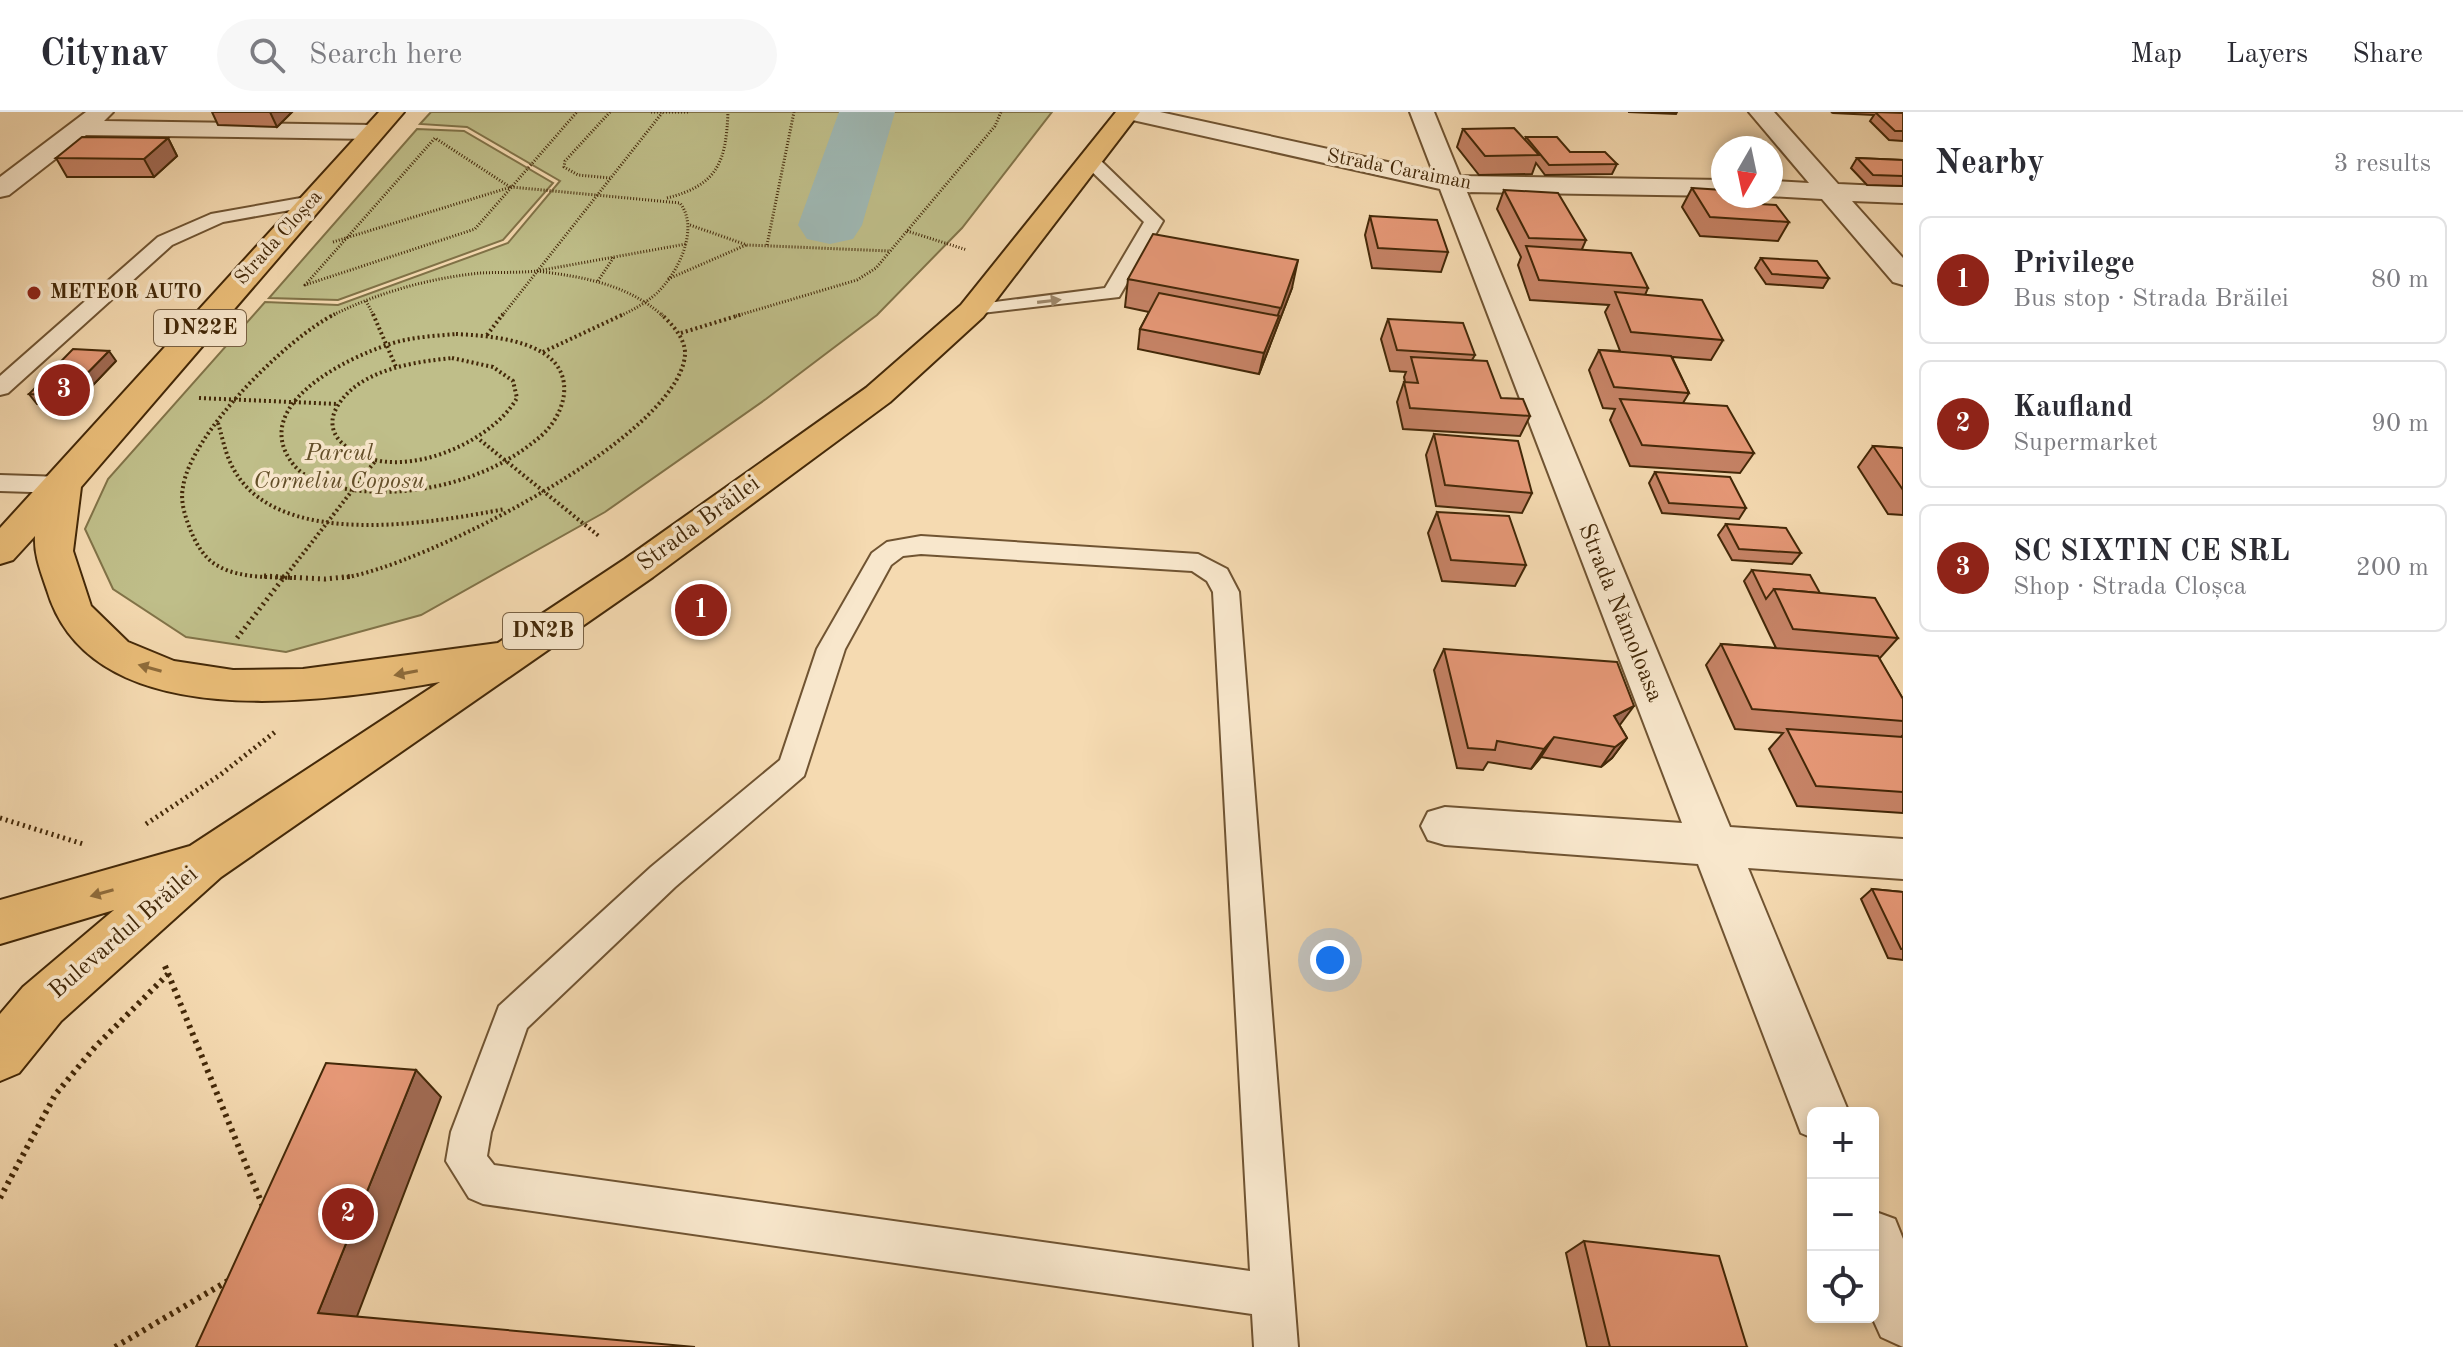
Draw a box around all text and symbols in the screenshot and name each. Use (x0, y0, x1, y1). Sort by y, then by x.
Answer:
search box (217, 19, 777, 91)
icon: search (245, 33, 289, 77)
text: Citynav (40, 36, 169, 74)
text: Search here (309, 40, 462, 70)
text: Map (2130, 41, 2182, 69)
text: Layers (2226, 41, 2308, 69)
text: Share (2352, 41, 2423, 69)
north arrow (1711, 136, 1783, 208)
street label: Strada Caraiman (1325, 146, 1473, 194)
text: Nearby (1935, 147, 2045, 181)
text: 3 results (2333, 151, 2431, 177)
street label: Strada Cloșca (232, 187, 326, 289)
text: Privilege (2013, 249, 2135, 279)
text: 1 (1955, 267, 1971, 293)
text: 80 m (2371, 267, 2429, 293)
place label: METEOR AUTO (50, 283, 202, 303)
marker: METEOR AUTO (25, 284, 43, 302)
text: Bus stop · Strada Brăilei (2013, 286, 2289, 312)
one-way arrow (1037, 295, 1062, 308)
road number: DN22E (154, 310, 246, 346)
pin: 3 (38, 360, 90, 420)
text: Kaufland (2013, 393, 2133, 423)
text: 2 (1955, 411, 1971, 437)
text: 90 m (2371, 411, 2429, 437)
text: Supermarket (2013, 430, 2158, 456)
park label: Parcul Corneliu Coposu (253, 442, 425, 494)
street label: Strada Brăilei (633, 472, 765, 576)
street label: Strada Nămoloasa (1573, 520, 1667, 706)
text: SC SIXTIN CE SRL (2013, 537, 2290, 567)
text: 3 (1955, 555, 1971, 581)
text: 200 m (2356, 555, 2429, 581)
text: Shop · Strada Cloșca (2013, 574, 2247, 600)
pin: 1 (675, 580, 727, 640)
road number: DN2B (503, 613, 583, 649)
one-way arrow (137, 661, 161, 674)
one-way arrow (394, 668, 419, 680)
street label: Bulevardul Brăilei (45, 862, 203, 1004)
one-way arrow (90, 887, 114, 900)
your location (1310, 940, 1350, 980)
map controls (1807, 1107, 1879, 1323)
button: + (1807, 1107, 1879, 1179)
button: − (1807, 1179, 1879, 1251)
pin: 2 (322, 1184, 374, 1244)
button: locate (1807, 1251, 1879, 1323)

